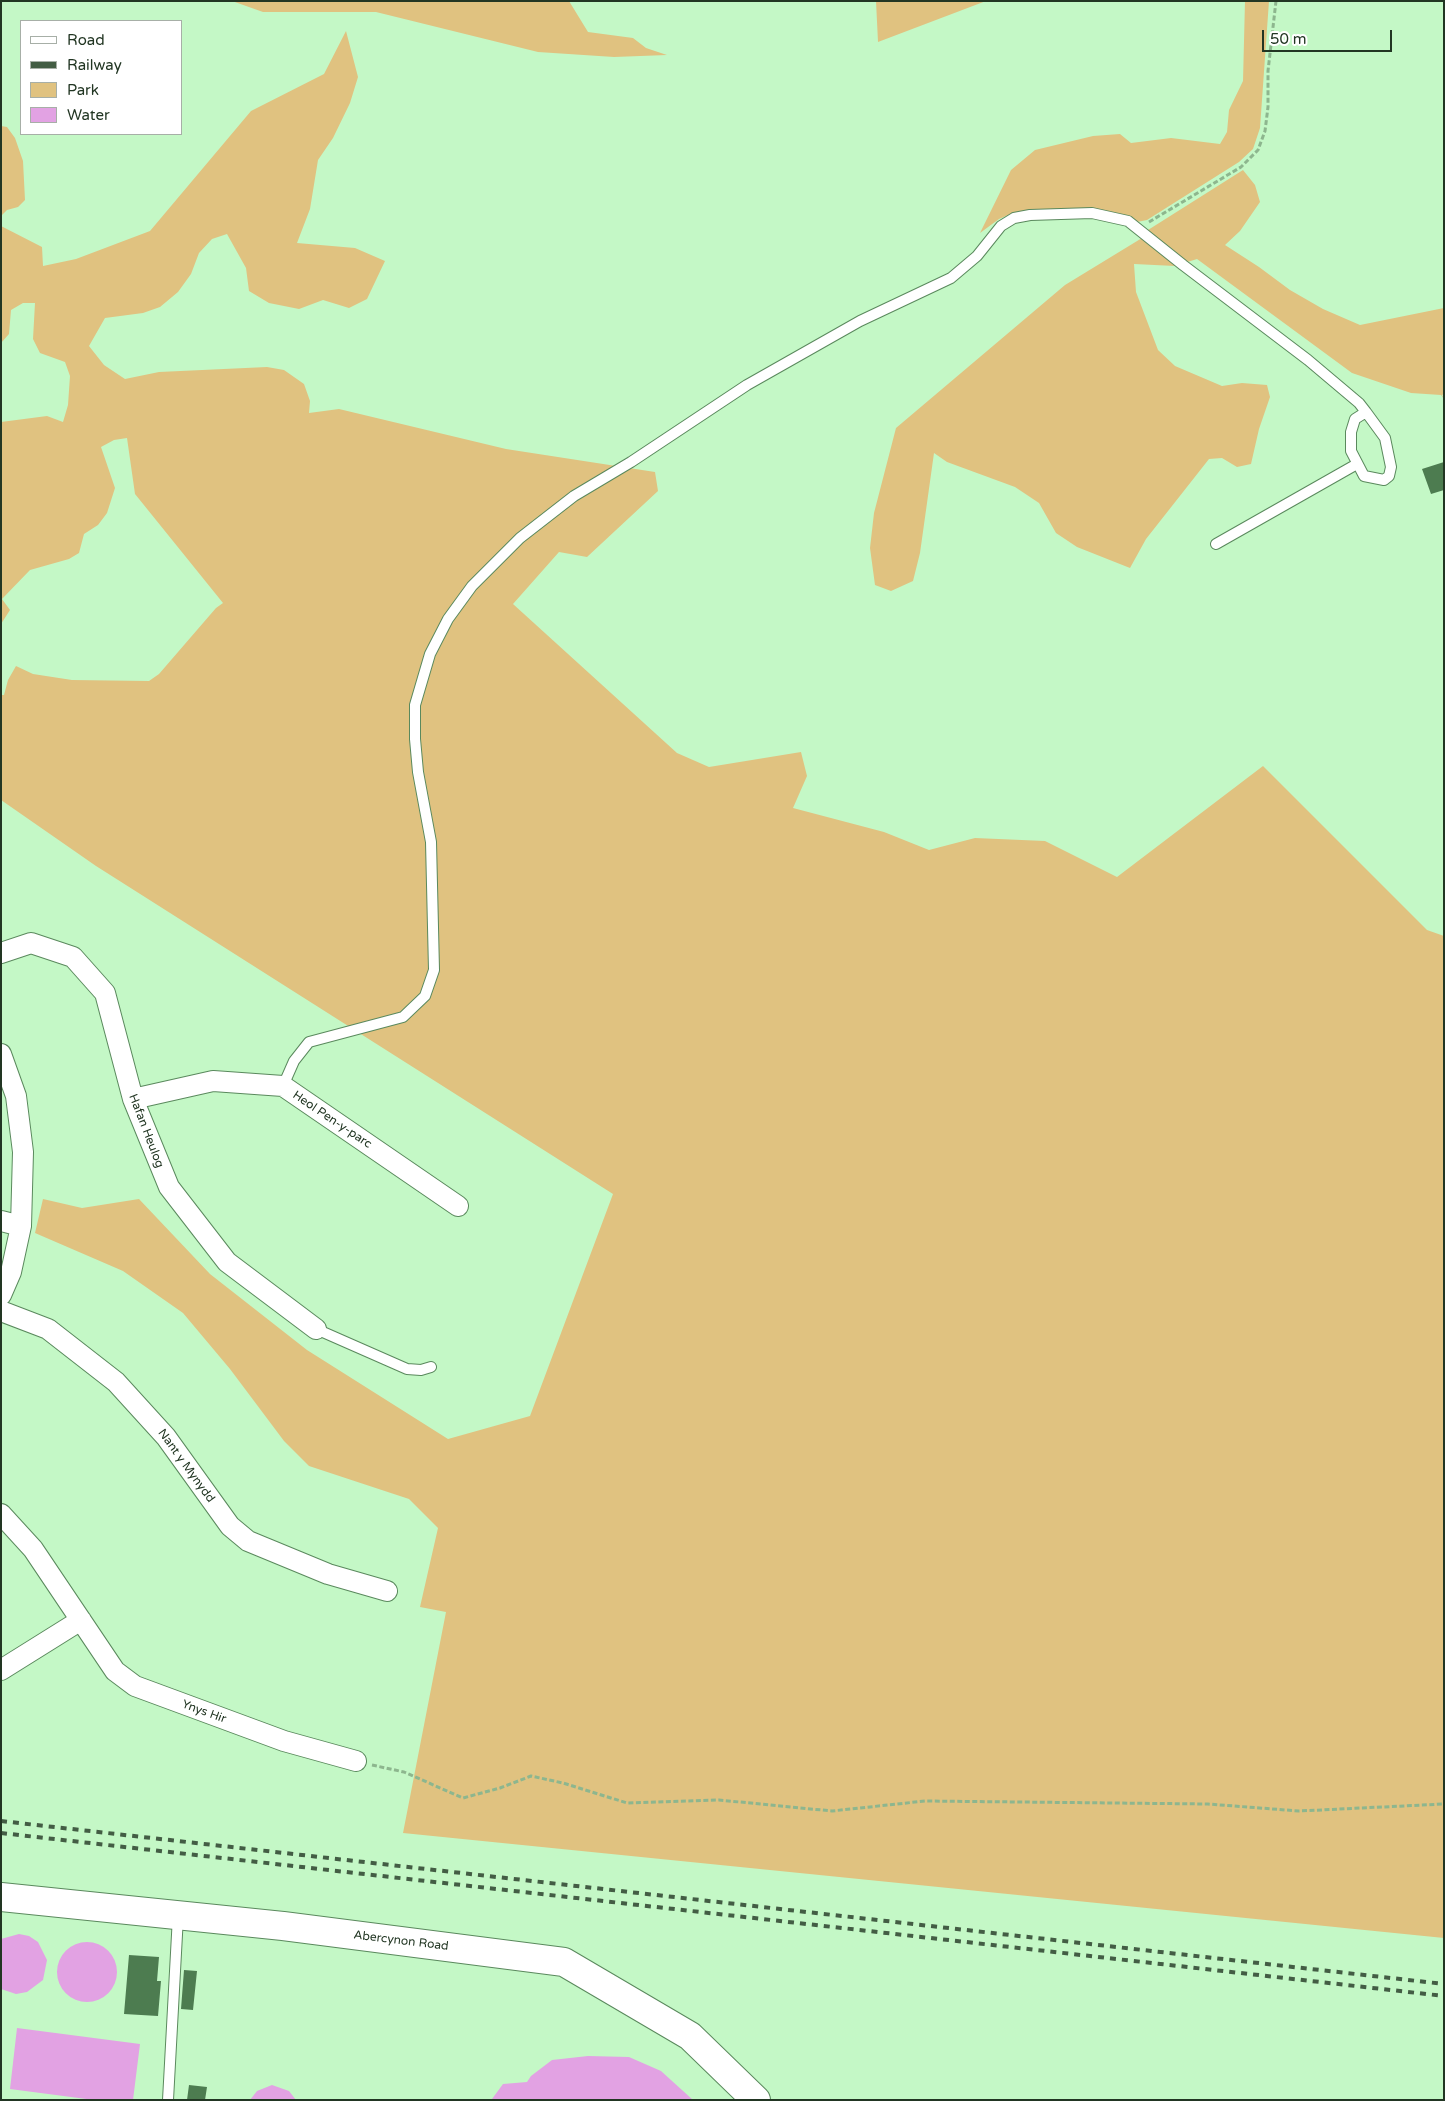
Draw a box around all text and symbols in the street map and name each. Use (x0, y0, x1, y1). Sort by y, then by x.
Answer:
legend (20, 20, 182, 135)
scale bar (1265, 20, 1395, 52)
text: 50 m (1270, 30, 1307, 48)
text: Road (67, 31, 105, 49)
text: Railway (67, 56, 122, 74)
text: Park (67, 81, 99, 99)
text: Water (67, 106, 110, 124)
street label: Heol Pen-y-parc (290, 1088, 374, 1152)
street label: Hafan Heulog (125, 1092, 167, 1170)
street label: Nant y Mynydd (154, 1426, 218, 1506)
street label: Ynys Hir (180, 1697, 228, 1727)
street label: Abercynon Road (353, 1928, 449, 1954)

